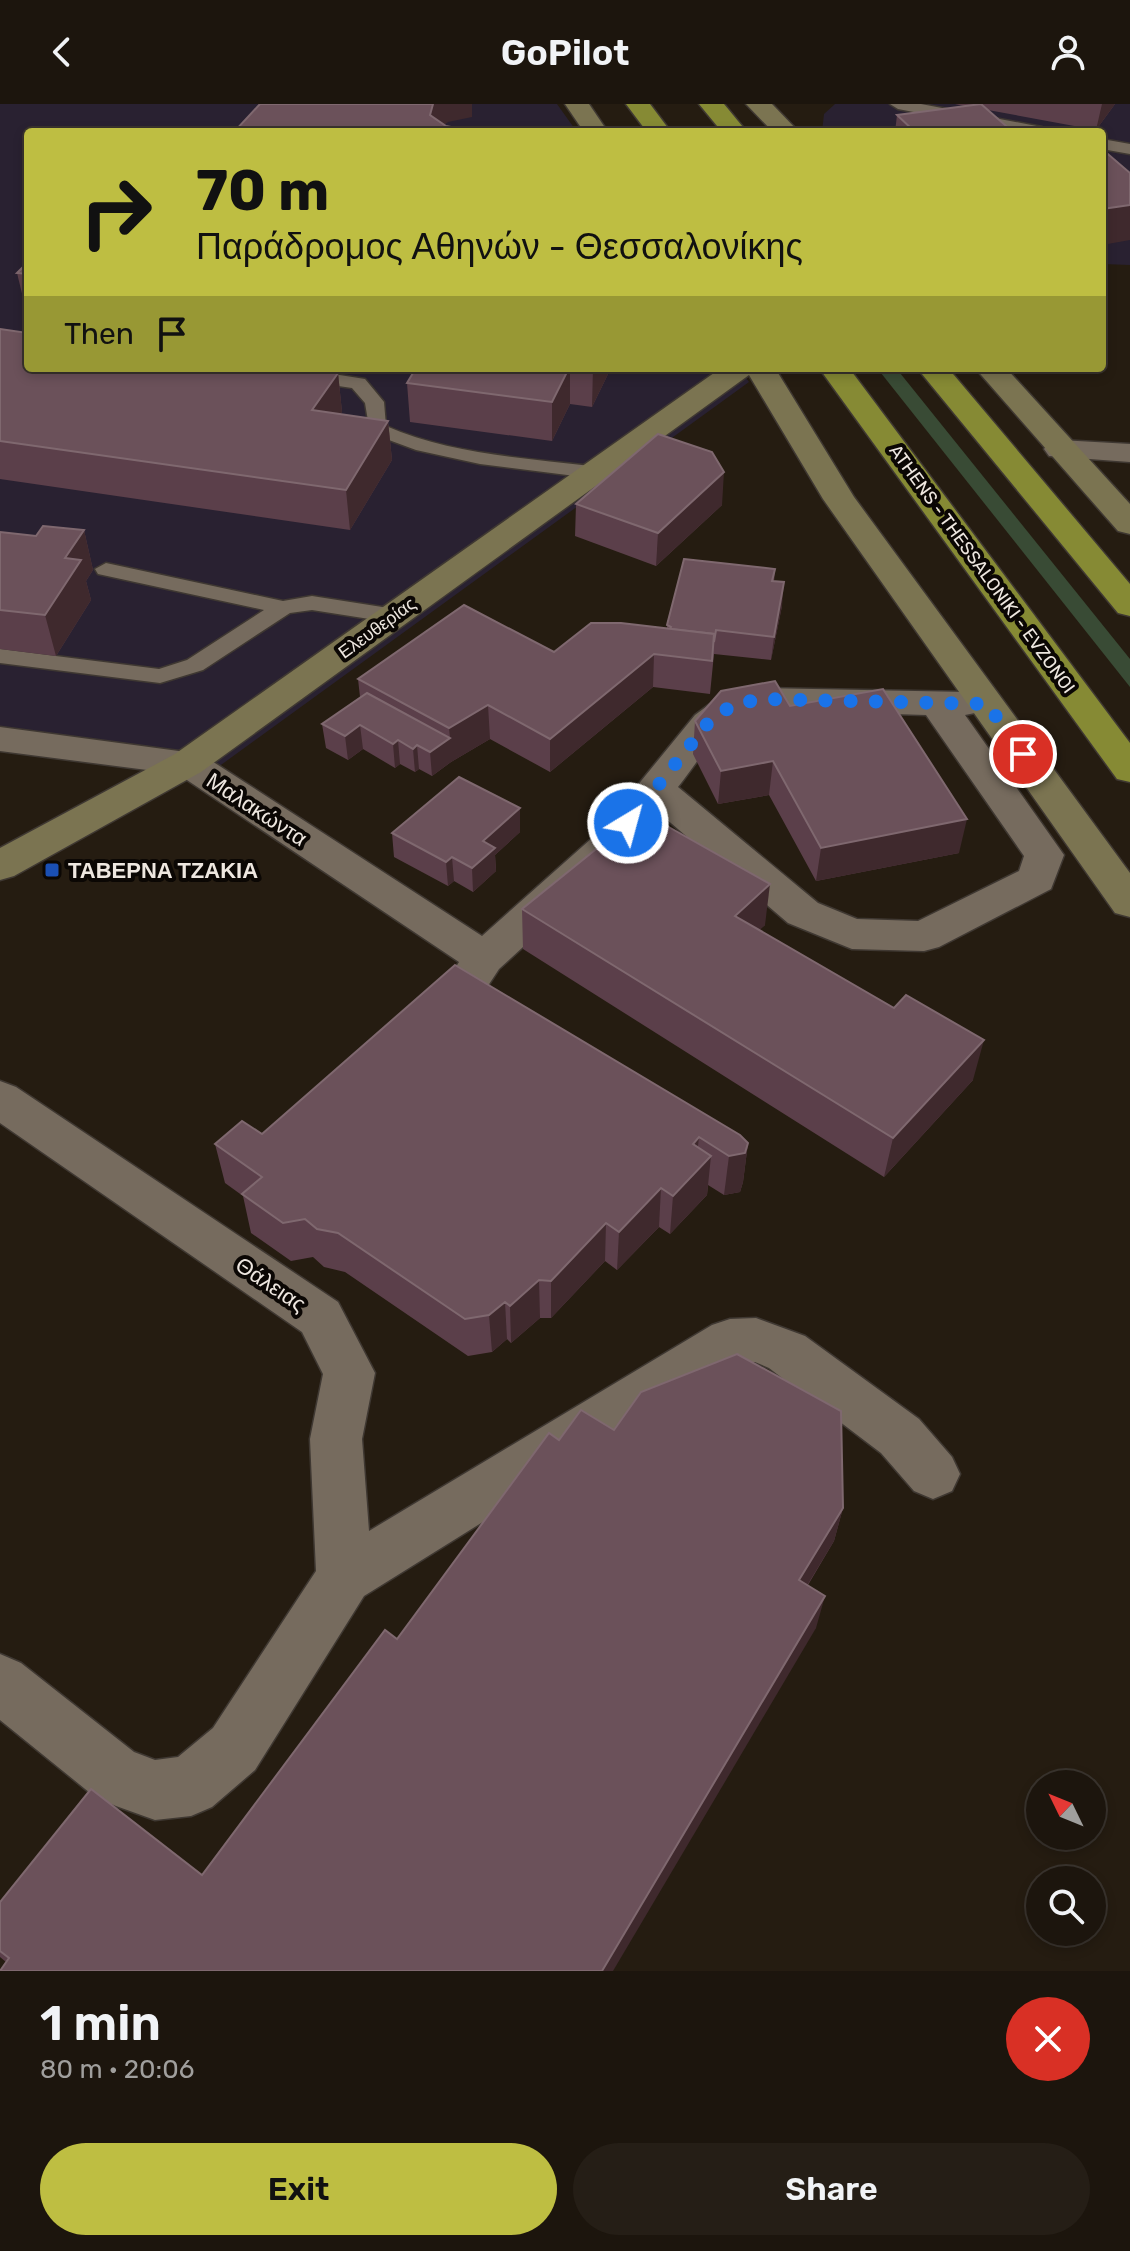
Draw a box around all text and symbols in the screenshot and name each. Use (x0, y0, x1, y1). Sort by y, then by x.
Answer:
icon: back (40, 30, 84, 74)
icon: person (1046, 30, 1090, 74)
text: GoPilot (501, 31, 629, 74)
text: 70 m (196, 158, 329, 224)
icon: right (64, 160, 168, 264)
text: Παράδρομος Αθηνών - Θεσσαλονίκης (196, 225, 803, 268)
icon: arrive (150, 312, 194, 356)
text: Then (64, 316, 134, 352)
street label: ATHENS - THESSALONIKI - EVZONOI (884, 440, 1080, 698)
street label: Ελευθερίας (334, 592, 420, 663)
pin (989, 720, 1057, 788)
icon: arrive (1001, 732, 1045, 776)
street label: Μαλακώντα (201, 767, 312, 852)
position arrow (586, 781, 670, 865)
place label: ΤΑΒΕΡΝΑ ΤΖΑΚΙΑ (68, 857, 258, 884)
marker: ΤΑΒΕΡΝΑ ΤΖΑΚΙΑ (43, 861, 61, 879)
street label: Θάλειας (230, 1251, 311, 1318)
north arrow (1026, 1770, 1106, 1850)
map controls (1026, 1770, 1106, 1946)
button: search (1026, 1866, 1106, 1946)
text: 1 min (40, 1995, 161, 2052)
button: close (1006, 1997, 1090, 2081)
text: 80 m · 20:06 (40, 2054, 194, 2085)
button: Exit (40, 2143, 557, 2235)
button: Share (573, 2143, 1090, 2235)

